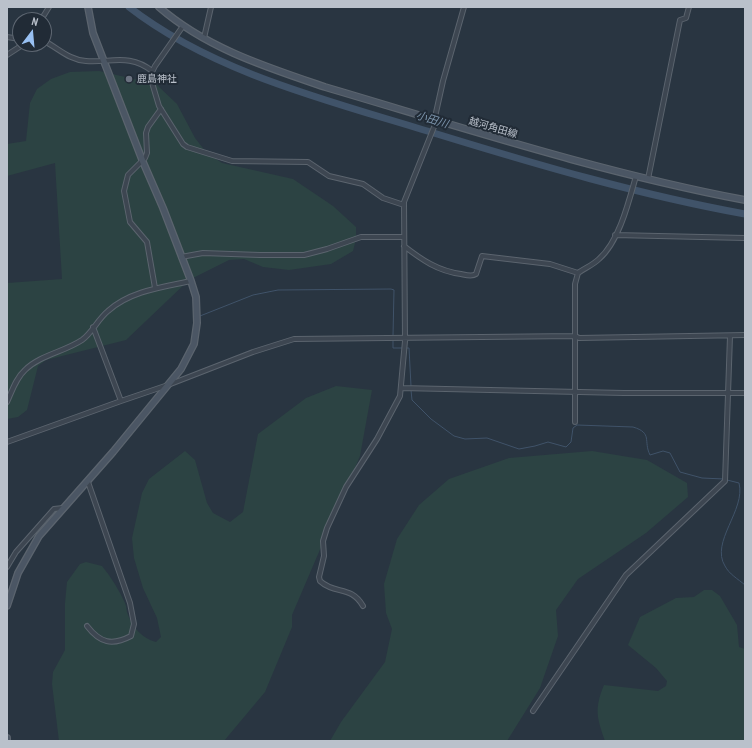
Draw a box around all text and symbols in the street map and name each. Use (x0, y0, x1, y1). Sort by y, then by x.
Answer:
north arrow (12, 12, 52, 52)
text: N (30, 14, 40, 29)
place label: 鹿島神社 (137, 73, 177, 85)
marker: 鹿島神社 (124, 74, 134, 84)
water label: 小田川 (414, 109, 450, 131)
street label: 越河角田線 (467, 115, 519, 141)

